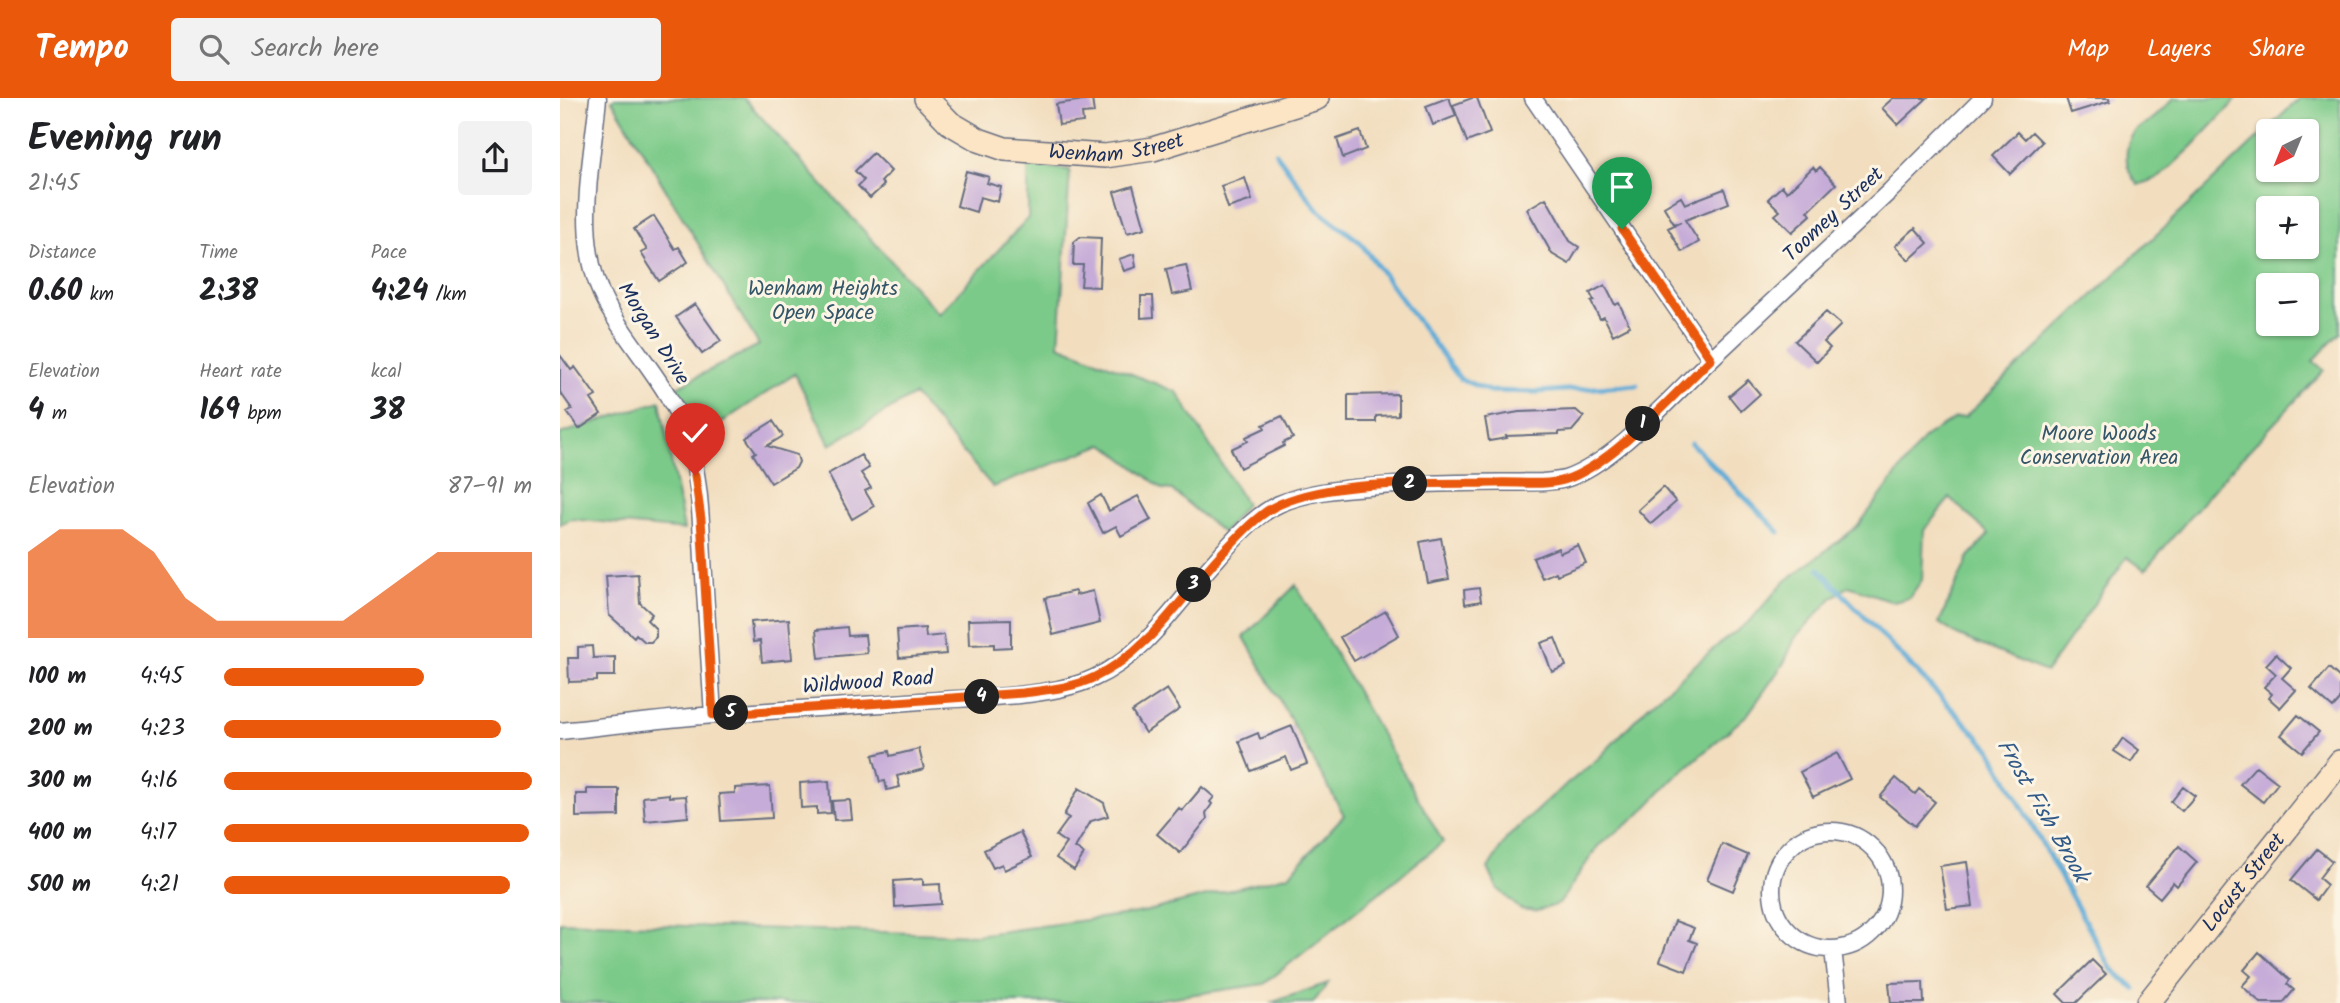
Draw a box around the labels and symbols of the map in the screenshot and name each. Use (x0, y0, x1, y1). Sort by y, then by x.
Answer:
north arrow (2256, 119, 2319, 182)
street label: Wenham Street (1048, 124, 1189, 173)
pin (1592, 157, 1652, 229)
street label: Toomey Street (1776, 159, 1893, 271)
park label: Wenham Heights Open Space (748, 273, 898, 330)
street label: Morgan Drive (608, 276, 698, 393)
pin (665, 403, 725, 475)
pin: 1 (1626, 406, 1660, 442)
park label: Moore Woods Conservation Area (2020, 418, 2178, 475)
pin: 2 (1392, 466, 1428, 502)
pin: 3 (1176, 568, 1212, 602)
street label: Wildwood Road (801, 662, 935, 704)
pin: 4 (964, 680, 1000, 714)
pin: 5 (714, 696, 748, 730)
water label: Frost Fish Brook (1986, 732, 2099, 892)
street label: Locust Street (2194, 825, 2295, 939)

